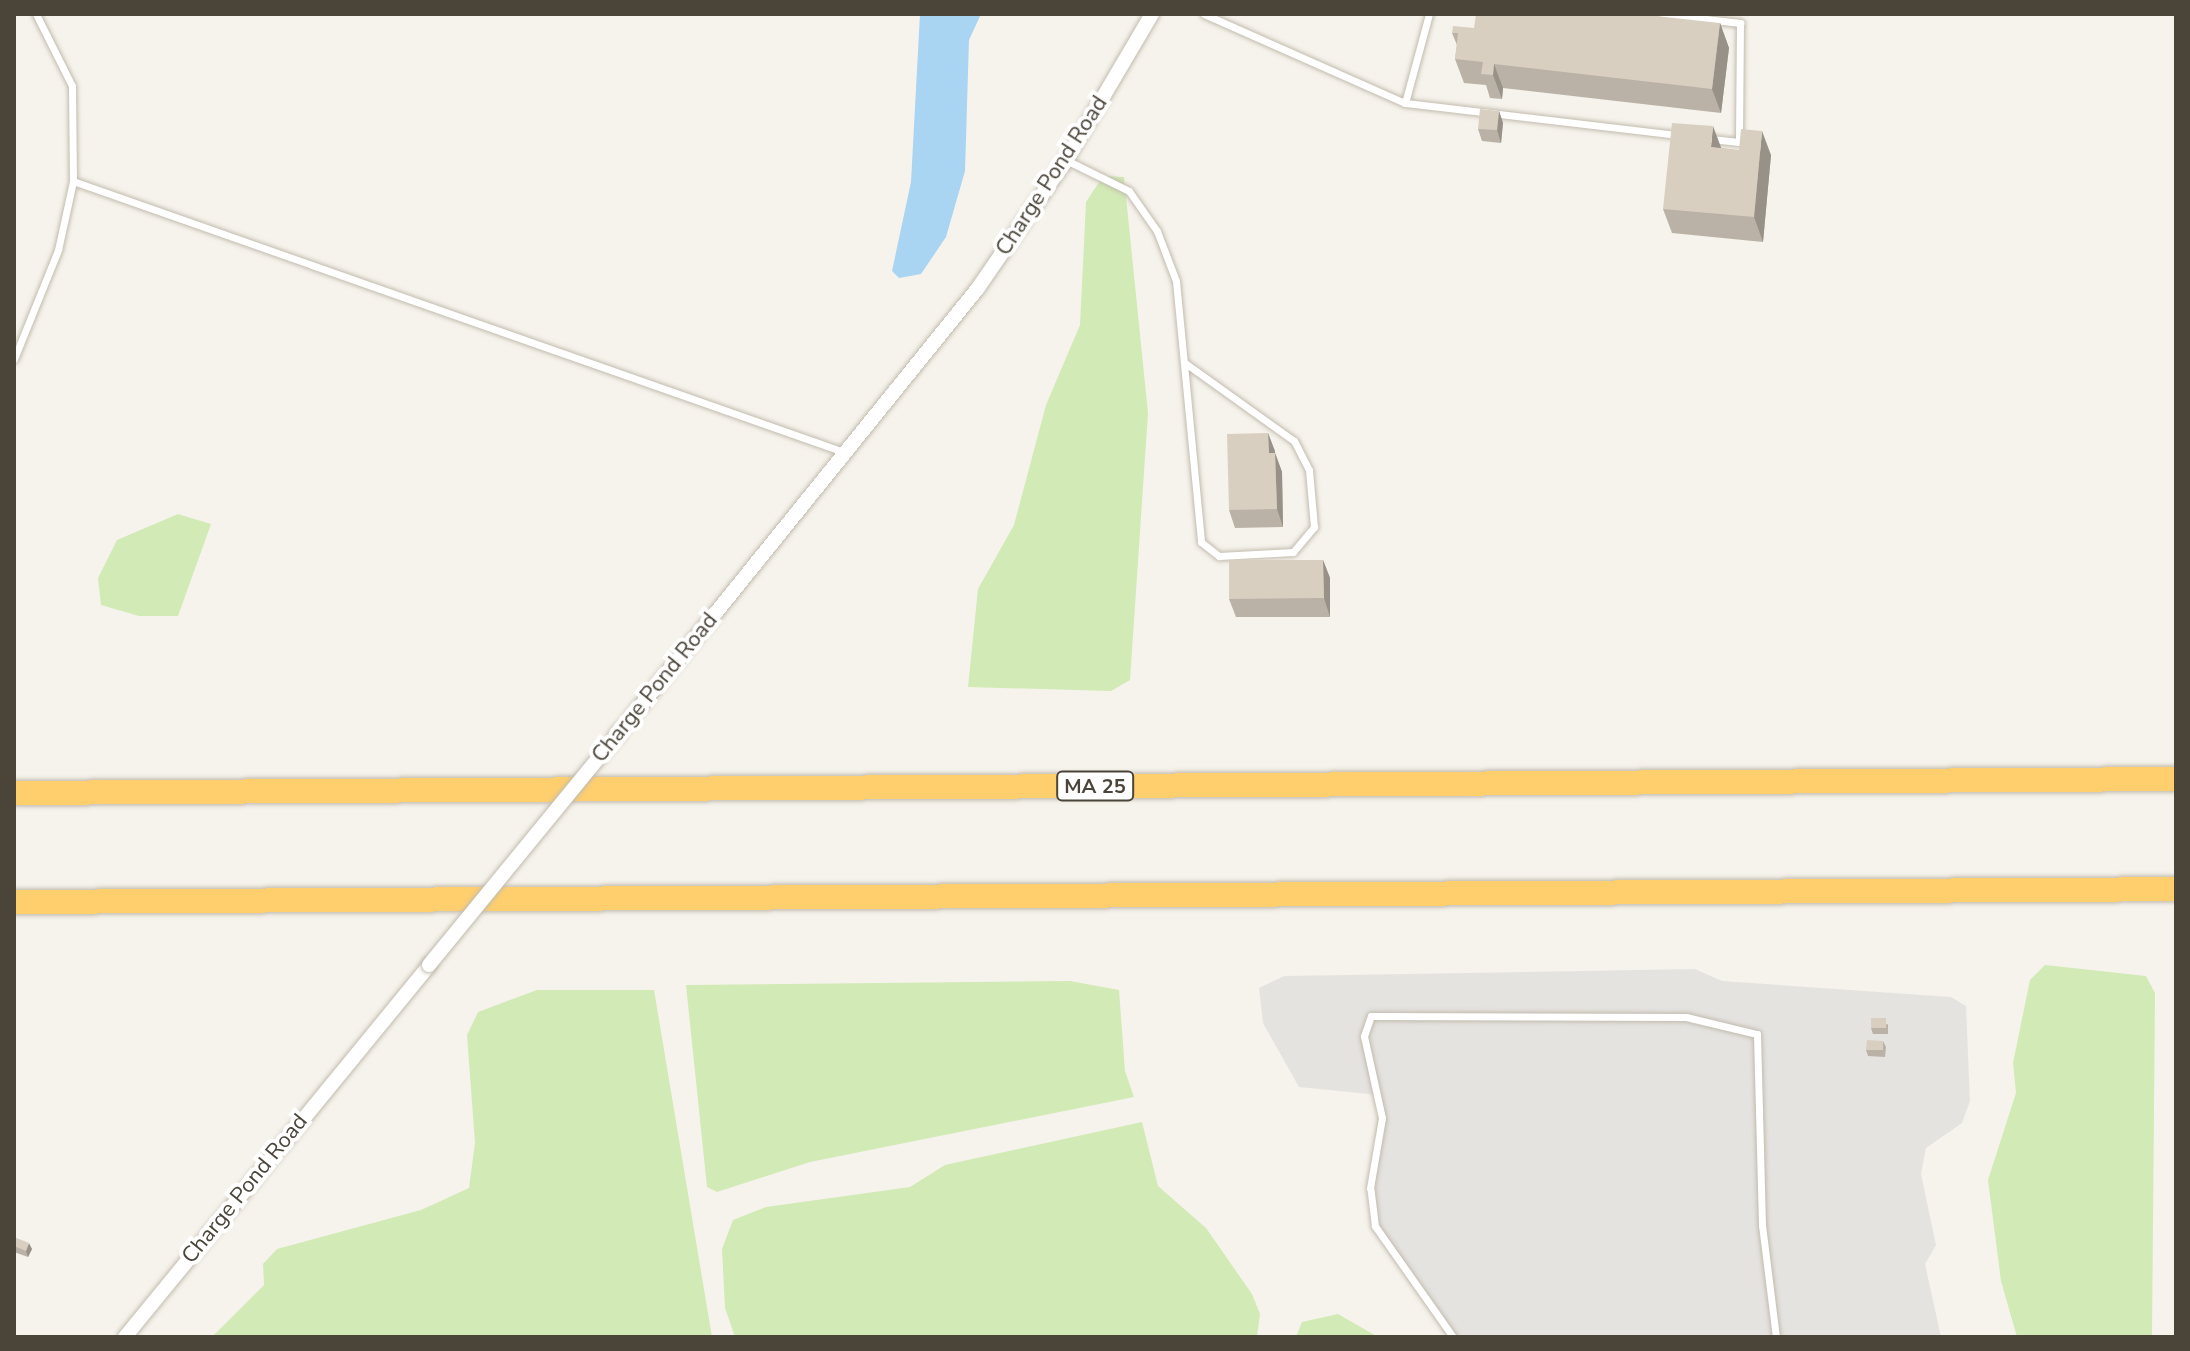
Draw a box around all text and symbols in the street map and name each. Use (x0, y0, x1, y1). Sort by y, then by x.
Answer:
street label: Charge Pond Road (991, 91, 1113, 261)
street label: Charge Pond Road (587, 608, 723, 768)
road number: MA 25 (1055, 770, 1135, 802)
street label: Charge Pond Road (177, 1109, 313, 1269)

